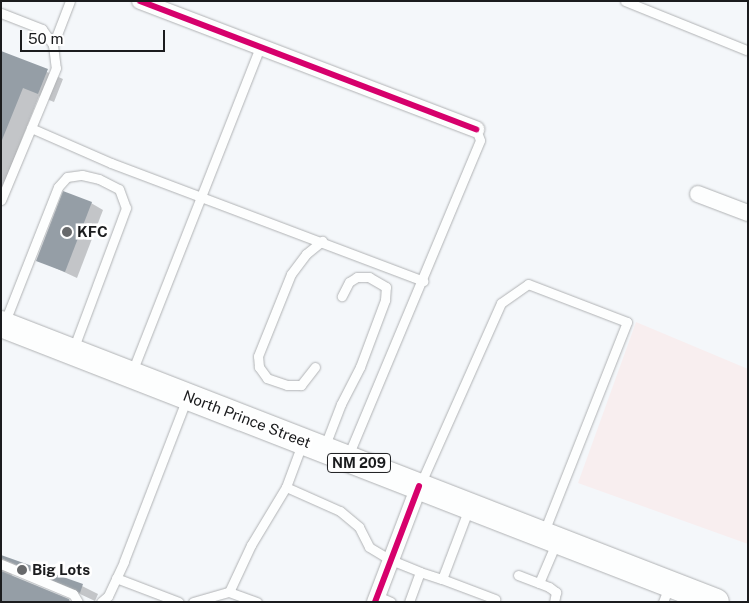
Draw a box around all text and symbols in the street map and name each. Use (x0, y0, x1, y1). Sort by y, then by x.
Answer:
scale bar (22, 20, 168, 52)
text: 50 m (28, 30, 63, 47)
place label: KFC (77, 223, 108, 241)
marker: KFC (61, 226, 73, 238)
street label: North Prince Street (181, 386, 313, 452)
road number: NM 209 (326, 452, 392, 474)
place label: Big Lots (32, 561, 90, 579)
marker: Big Lots (16, 564, 28, 576)

